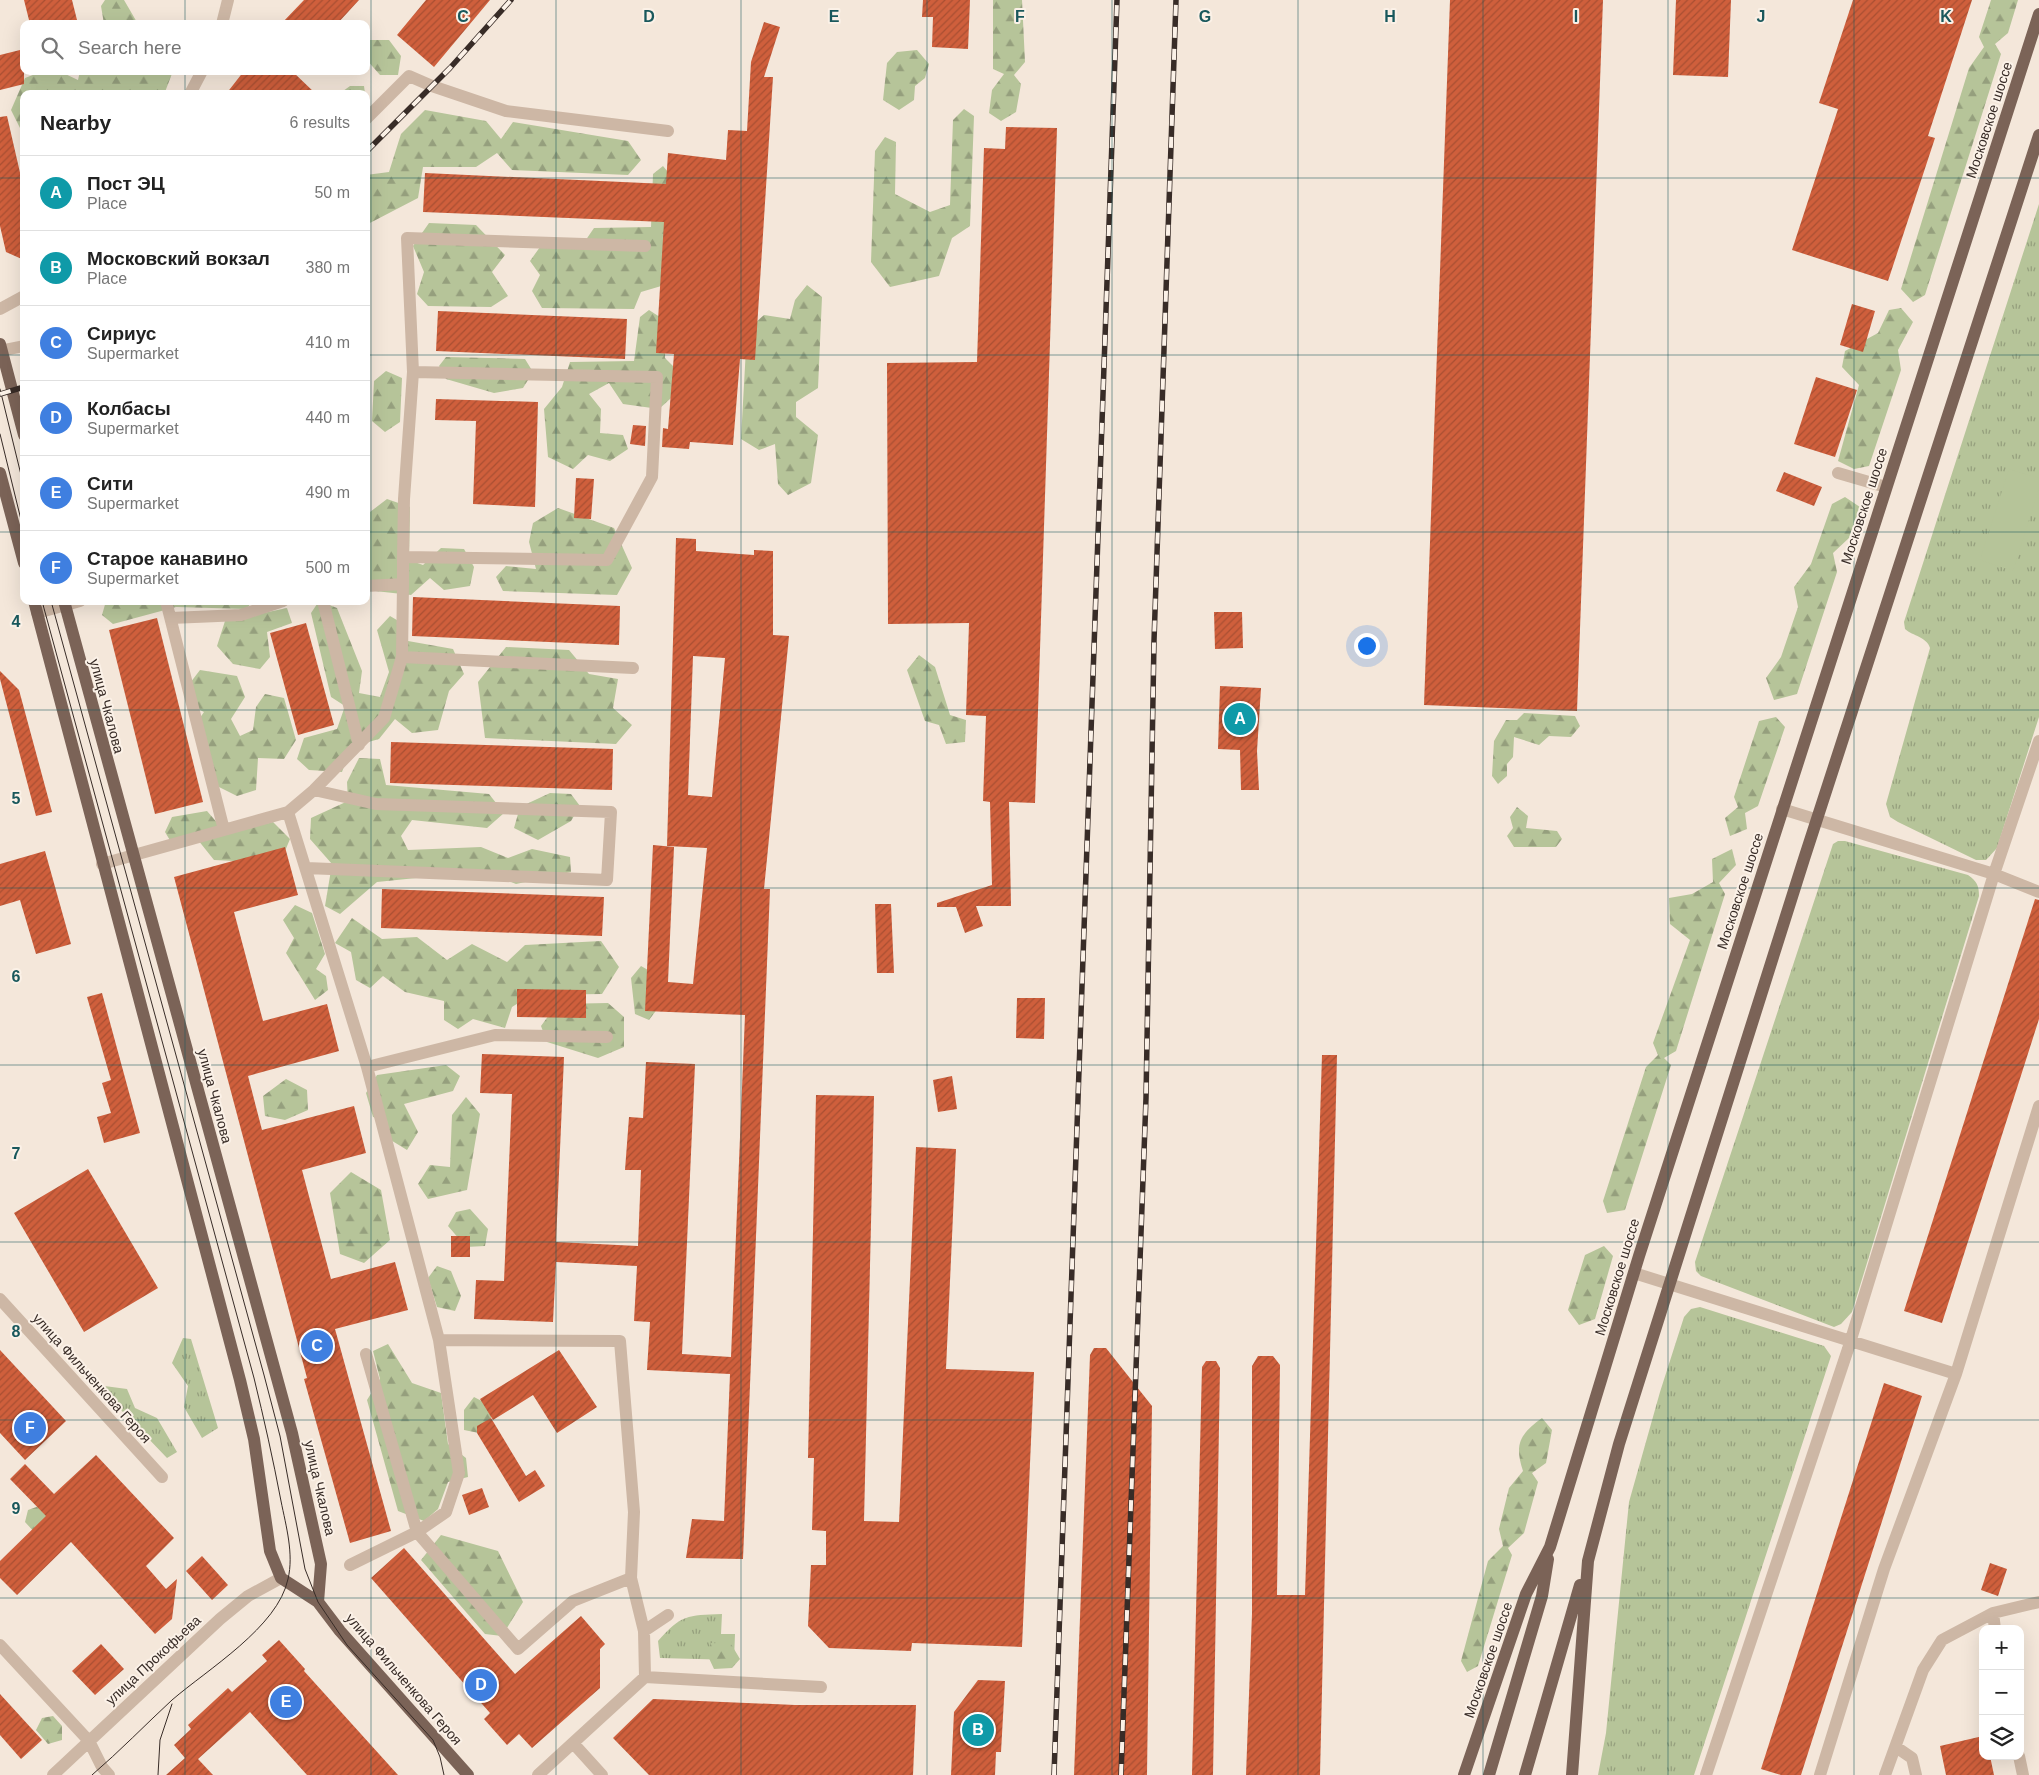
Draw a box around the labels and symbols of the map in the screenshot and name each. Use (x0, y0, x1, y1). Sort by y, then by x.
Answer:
text: C (457, 8, 469, 25)
text: D (643, 8, 655, 25)
text: E (829, 8, 840, 25)
text: F (1015, 8, 1025, 25)
text: G (1199, 8, 1211, 25)
text: H (1384, 8, 1396, 25)
text: I (1574, 8, 1578, 25)
text: J (1757, 8, 1765, 25)
text: K (1940, 8, 1952, 25)
street label: Московское шоссе (1963, 60, 2015, 180)
street label: Московское шоссе (1838, 446, 1890, 566)
text: 4 (12, 613, 21, 630)
your location (1354, 633, 1380, 659)
street label: улица Чкалова (87, 657, 127, 755)
pin: A (1224, 700, 1256, 738)
text: 5 (12, 790, 21, 807)
street label: Московское шоссе (1714, 831, 1766, 951)
text: 6 (12, 968, 21, 985)
street label: улица Чкалова (195, 1047, 235, 1145)
text: 7 (12, 1145, 21, 1162)
street label: Московское шоссе (1592, 1216, 1642, 1337)
street label: улица Фильченкова Героя (30, 1310, 154, 1446)
text: 8 (12, 1323, 21, 1340)
pin: C (301, 1327, 333, 1365)
pin: F (14, 1409, 46, 1447)
street label: улица Чкалова (301, 1439, 339, 1537)
text: 9 (12, 1500, 21, 1517)
street label: Московское шоссе (1461, 1600, 1515, 1720)
street label: улица Фильченкова Героя (343, 1610, 465, 1748)
street label: улица Прокофьева (102, 1612, 204, 1708)
pin: D (465, 1666, 497, 1704)
pin: E (270, 1683, 302, 1721)
pin: B (962, 1711, 994, 1749)

